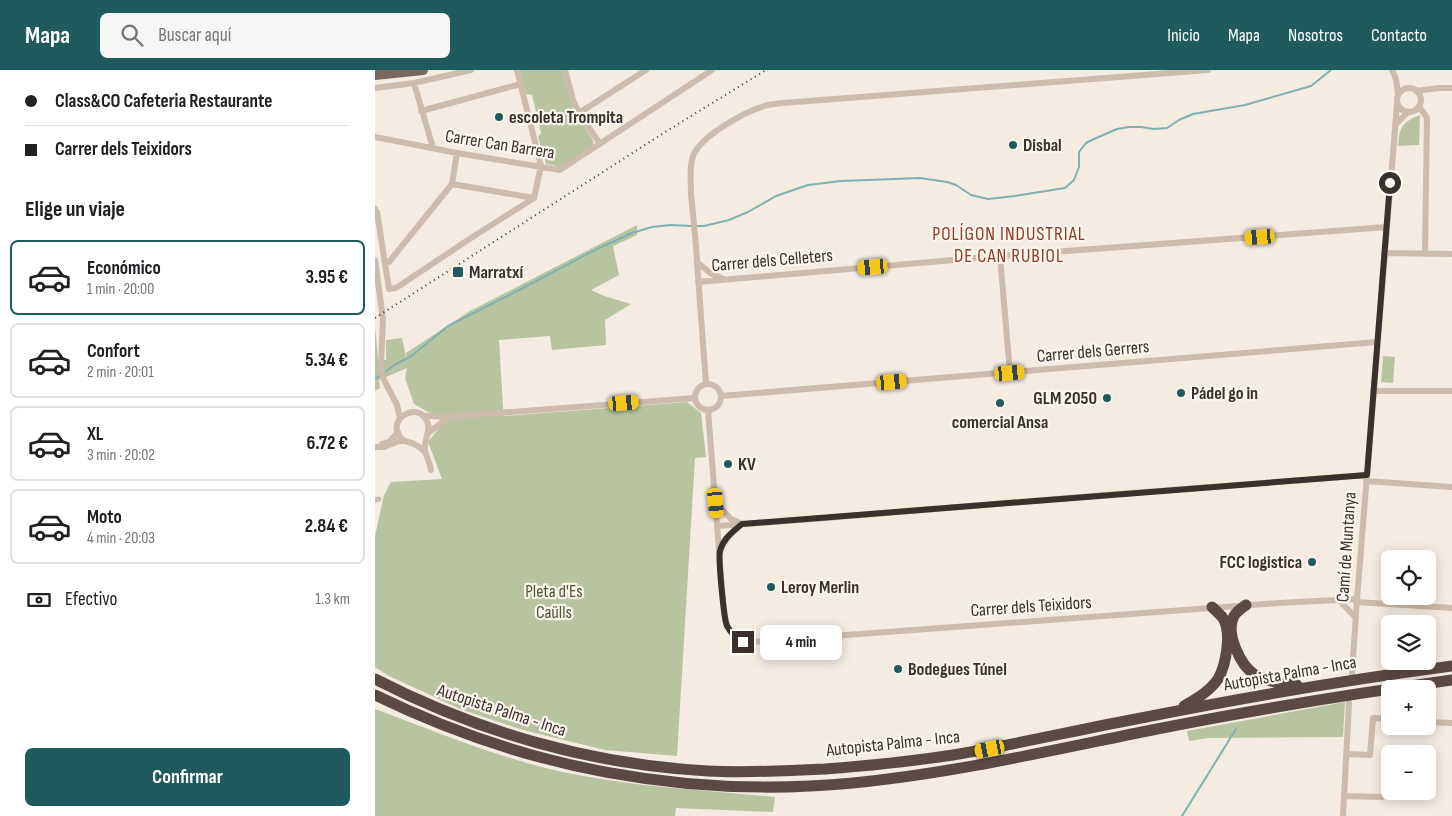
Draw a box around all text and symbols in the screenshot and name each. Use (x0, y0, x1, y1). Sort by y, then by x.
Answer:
search box (100, 13, 450, 58)
text: Mapa (25, 21, 70, 50)
icon: search (118, 21, 146, 49)
text: Buscar aquí (158, 24, 231, 47)
text: Inicio (1167, 25, 1200, 46)
text: Mapa (1228, 25, 1260, 46)
text: Nosotros (1288, 25, 1343, 46)
text: Contacto (1371, 25, 1427, 46)
text: Class&CO Cafeteria Restaurante (55, 90, 272, 113)
place label: escoleta Trompita (509, 107, 623, 128)
marker: escoleta Trompita (493, 111, 505, 123)
street label: Carrer Can Barrera (444, 125, 556, 164)
place label: Disbal (1023, 135, 1062, 156)
text: Carrer dels Teixidors (55, 138, 192, 161)
marker: Disbal (1007, 139, 1019, 151)
route start (1379, 172, 1401, 194)
text: Elige un viaje (25, 196, 125, 223)
district label: POLÍGON INDUSTRIAL DE CAN RUBIOL (932, 223, 1086, 268)
car (1244, 228, 1275, 246)
street label: Carrer dels Celleters (711, 245, 834, 276)
icon: car (27, 255, 72, 300)
text: Económico (87, 257, 161, 280)
car (857, 258, 888, 276)
place label: Marratxí (469, 262, 523, 283)
marker: Marratxí (451, 265, 465, 279)
text: 3.95 € (305, 266, 348, 289)
text: 1 min · 20:00 (87, 280, 154, 299)
street label: Carrer dels Gerrers (1036, 336, 1150, 367)
icon: car (27, 338, 72, 383)
text: Confort (87, 340, 140, 363)
text: 5.34 € (305, 349, 348, 372)
text: 2 min · 20:01 (87, 363, 154, 382)
car (994, 364, 1025, 382)
car (876, 373, 907, 391)
place label: Pádel go in (1191, 383, 1258, 404)
marker: Pádel go in (1175, 387, 1187, 399)
place label: GLM 2050 (1033, 388, 1097, 409)
marker: GLM 2050 (1101, 392, 1113, 404)
car (608, 394, 639, 412)
marker: comercial Ansa (994, 397, 1006, 409)
place label: comercial Ansa (952, 412, 1048, 433)
icon: car (27, 421, 72, 466)
text: XL (87, 423, 103, 446)
text: 6.72 € (307, 432, 348, 455)
text: 3 min · 20:02 (87, 446, 155, 465)
place label: KV (738, 454, 756, 475)
marker: KV (722, 458, 734, 470)
car (707, 487, 724, 519)
street label: Camí de Muntanya (1332, 491, 1361, 603)
icon: car (27, 504, 72, 549)
text: Moto (87, 506, 122, 529)
text: 2.84 € (305, 515, 348, 538)
text: 4 min · 20:03 (87, 529, 155, 548)
map controls (1381, 550, 1436, 800)
button: locate (1381, 550, 1436, 605)
place label: FCC logistica (1220, 552, 1302, 573)
marker: FCC logistica (1306, 556, 1318, 568)
place label: Leroy Merlin (781, 577, 859, 598)
park label: Pleta d'Es Caülls (525, 581, 583, 623)
marker: Leroy Merlin (765, 581, 777, 593)
icon: cash (25, 586, 53, 614)
text: Efectivo (65, 588, 117, 611)
text: 1.3 km (315, 590, 350, 609)
street label: Carrer dels Teixidors (970, 592, 1092, 621)
button: layers (1381, 615, 1436, 670)
callout: 4 min (761, 624, 843, 660)
route end (732, 631, 754, 653)
text: 4 min (786, 633, 816, 652)
street label: Autopista Palma - Inca (1221, 651, 1358, 696)
place label: Bodegues Túnel (908, 659, 1007, 680)
marker: Bodegues Túnel (892, 663, 904, 675)
street label: Autopista Palma - Inca (434, 679, 569, 741)
button: + (1381, 680, 1436, 735)
street label: Autopista Palma - Inca (824, 726, 961, 761)
car (973, 739, 1006, 759)
button: − (1381, 745, 1436, 800)
button: Confirmar (25, 748, 350, 806)

